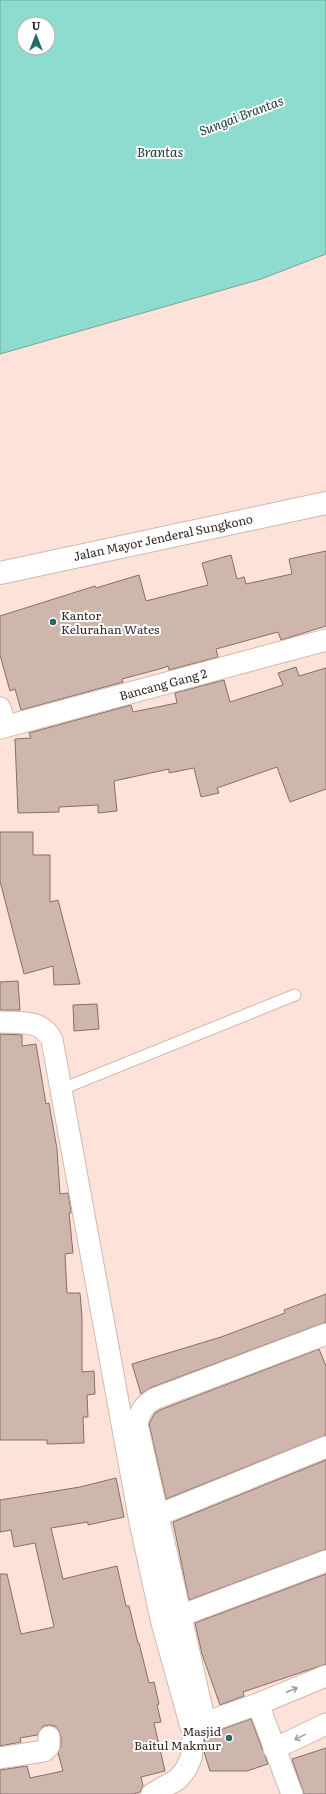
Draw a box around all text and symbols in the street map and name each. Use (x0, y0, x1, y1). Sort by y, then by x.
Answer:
north arrow (16, 16, 56, 56)
text: U (32, 17, 41, 33)
water label: Sungai Brantas (196, 90, 286, 140)
water label: Brantas (137, 142, 183, 161)
street label: Jalan Mayor Jenderal Sungkono (72, 509, 254, 565)
place label: Kantor Kelurahan Wates (61, 606, 160, 638)
marker: Kantor Kelurahan Wates (48, 617, 58, 627)
street label: Bancang Gang 2 (117, 664, 209, 704)
one-way arrow (285, 1686, 297, 1693)
place label: Masjid Baitul Makmur (134, 1722, 222, 1754)
marker: Masjid Baitul Makmur (224, 1733, 234, 1743)
one-way arrow (294, 1734, 306, 1741)

